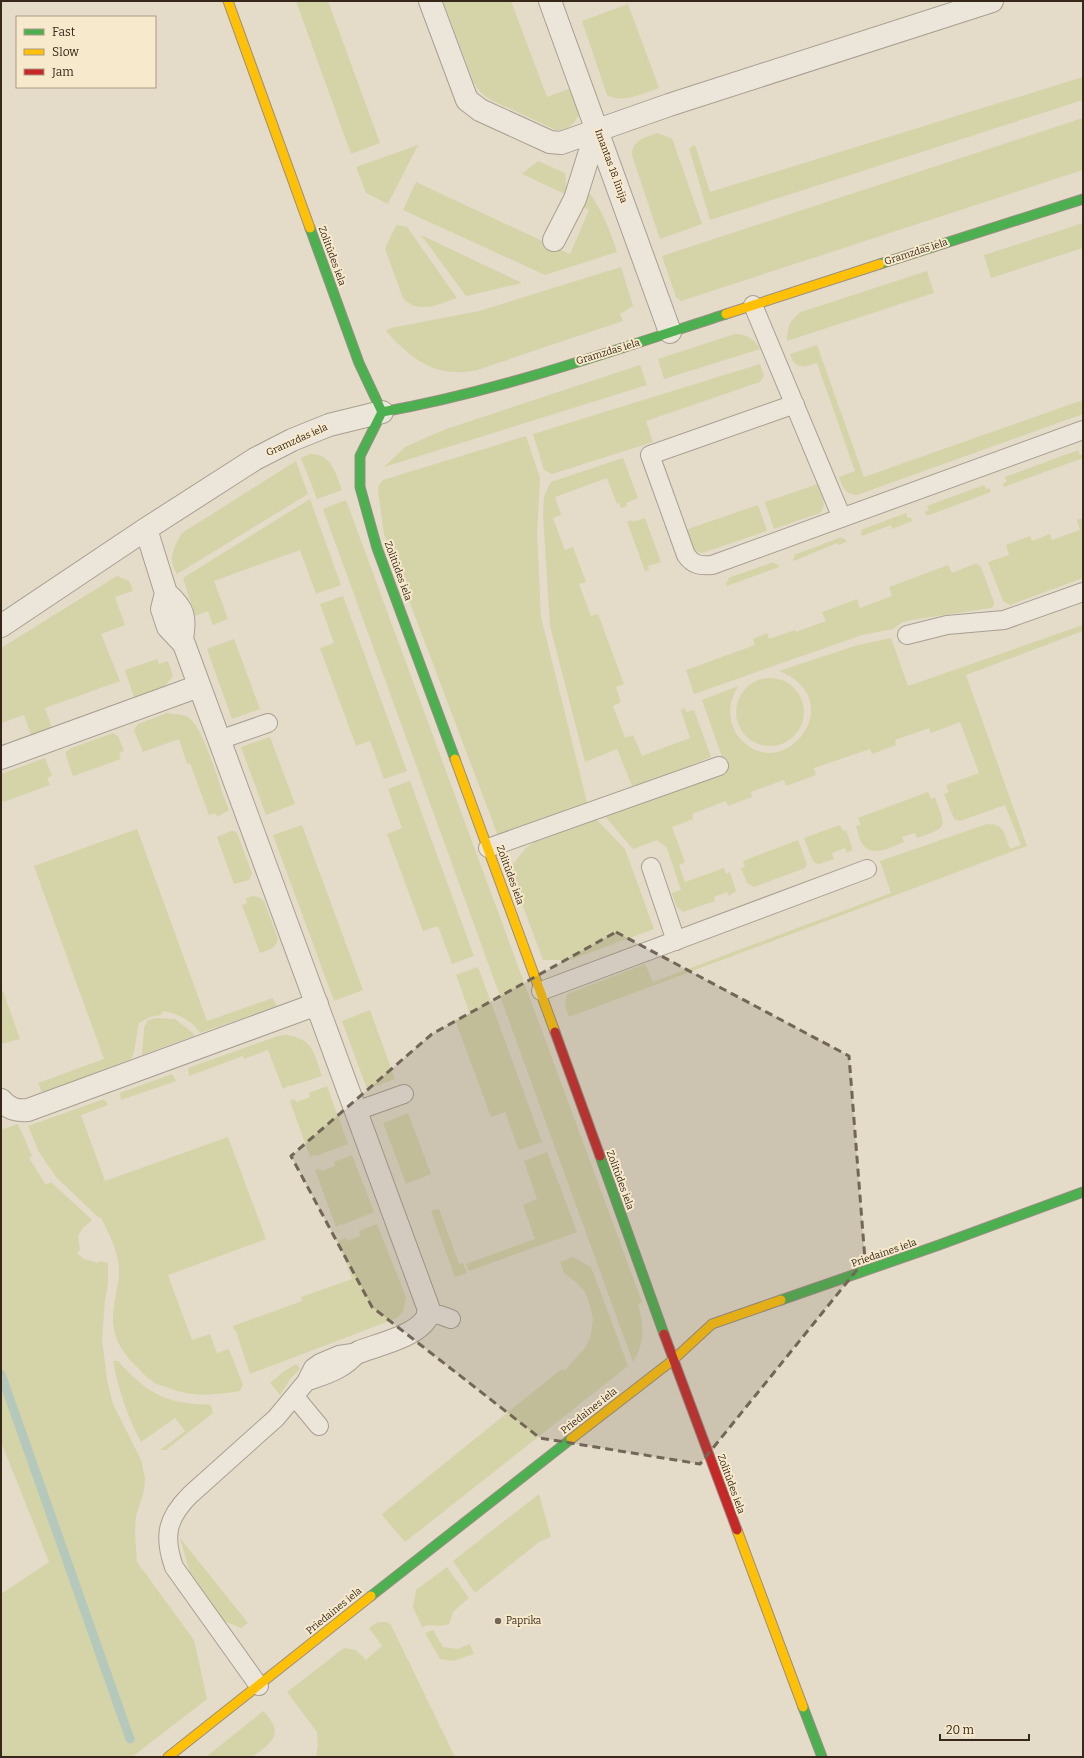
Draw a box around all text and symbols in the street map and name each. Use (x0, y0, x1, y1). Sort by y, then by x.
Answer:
legend (16, 16, 156, 88)
text: Fast (52, 25, 76, 39)
text: Slow (52, 45, 79, 59)
text: Jam (51, 65, 74, 79)
street label: Imantas 18. līnija (592, 127, 630, 205)
street label: Zolitūdes iela (316, 225, 348, 288)
street label: Gramzdas iela (883, 236, 950, 268)
street label: Gramzdas iela (575, 336, 642, 367)
street label: Gramzdas iela (264, 421, 330, 459)
street label: Zolitūdes iela (382, 540, 414, 603)
street label: Zolitūdes iela (494, 844, 526, 907)
street label: Zolitūdes iela (604, 1149, 636, 1212)
street label: Priedaines iela (850, 1236, 919, 1270)
street label: Priedaines iela (558, 1385, 620, 1437)
street label: Zolitūdes iela (715, 1453, 747, 1516)
street label: Priedaines iela (304, 1585, 365, 1637)
place label: Paprika (506, 1615, 542, 1627)
marker: Paprika (493, 1616, 503, 1626)
scale bar (940, 1716, 1029, 1742)
text: 20 m (946, 1723, 975, 1737)

